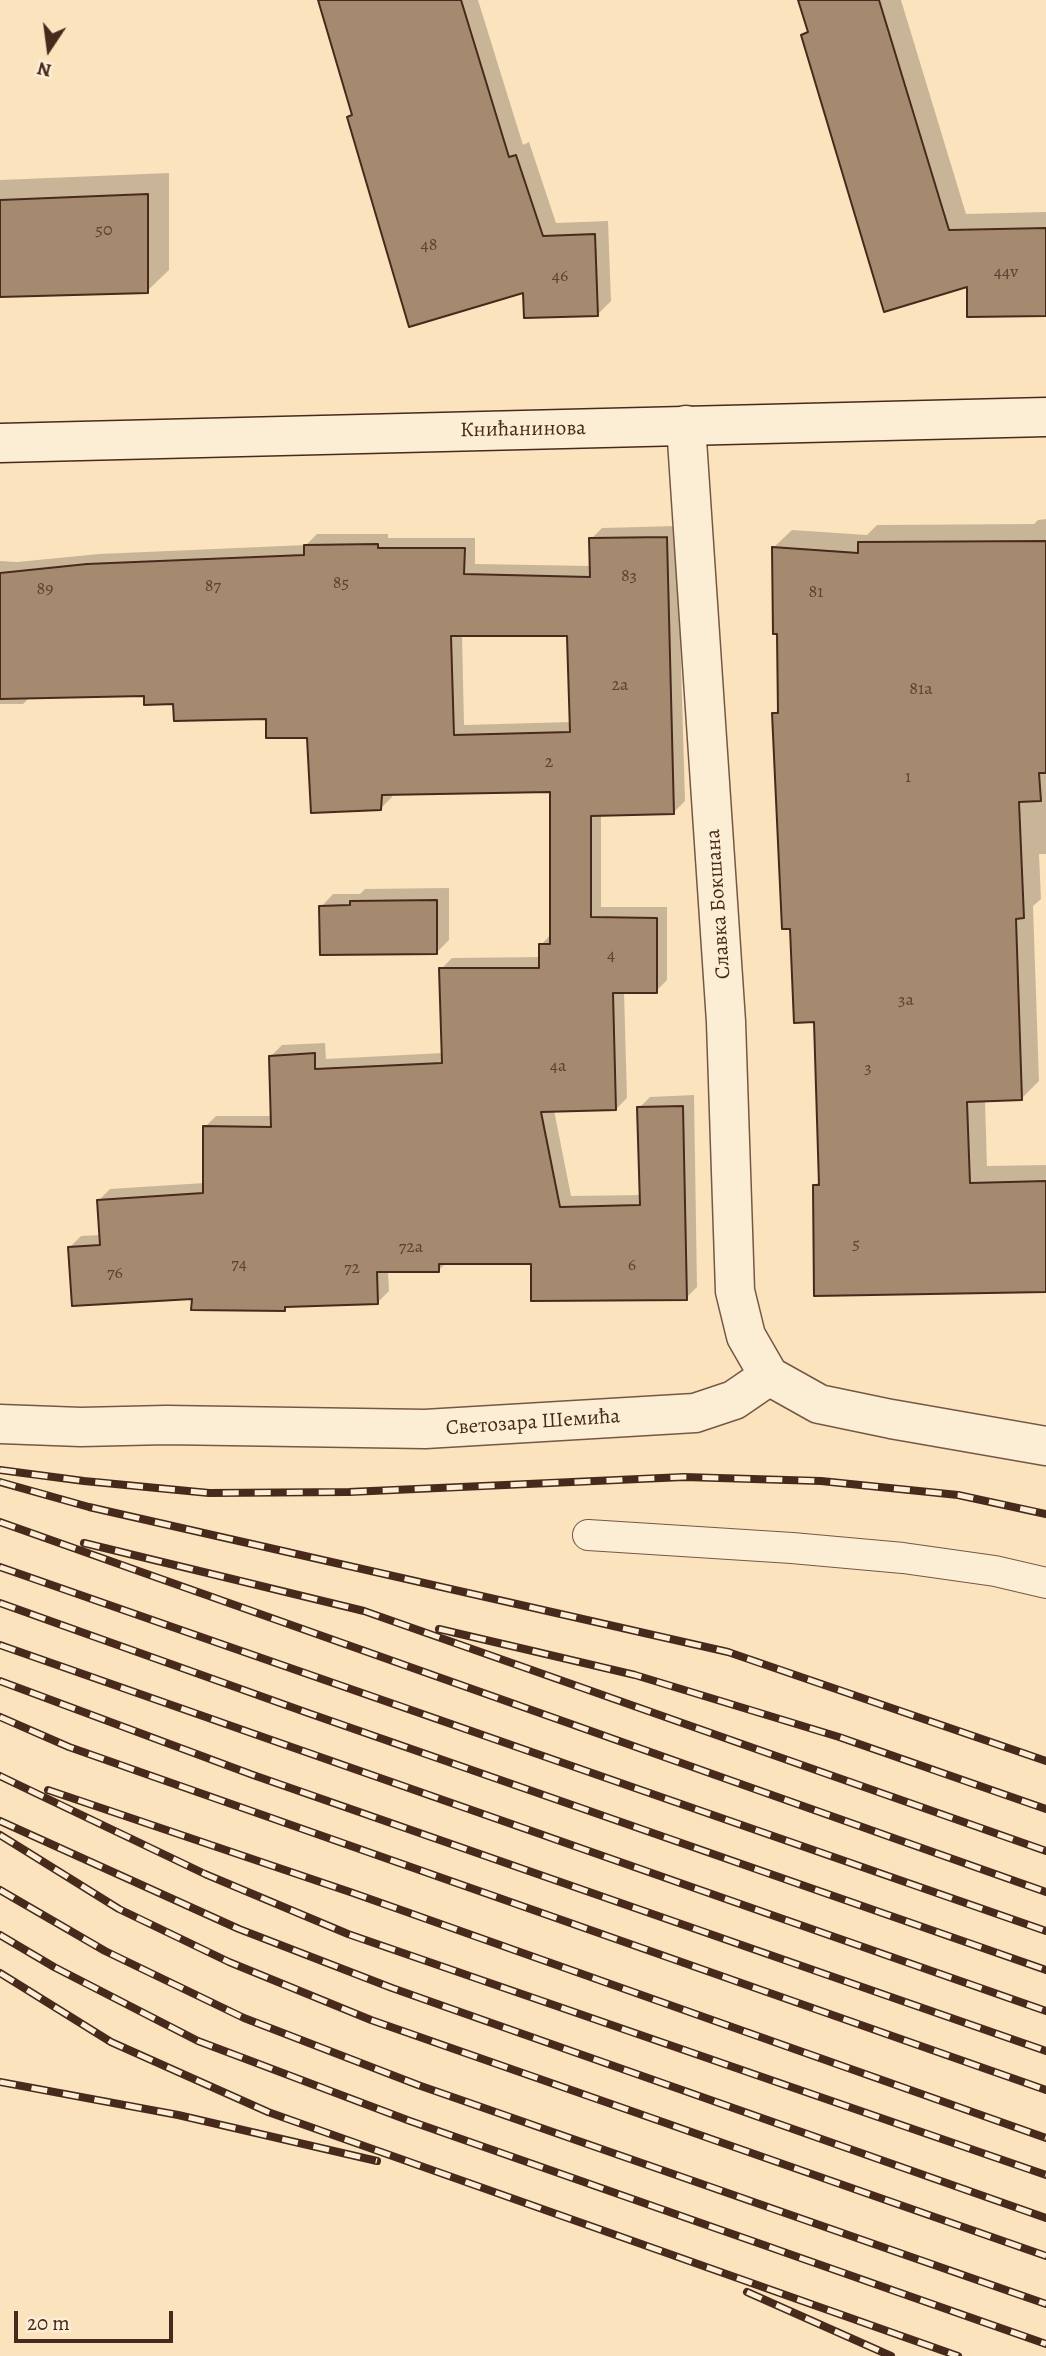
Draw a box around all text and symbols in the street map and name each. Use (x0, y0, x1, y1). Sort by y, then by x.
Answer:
north arrow (14, 14, 84, 84)
text: N (35, 55, 54, 84)
house number: 50 (95, 220, 113, 242)
house number: 48 (421, 235, 437, 257)
house number: 44v (994, 262, 1018, 284)
house number: 46 (552, 266, 568, 288)
street label: Книћанинова (460, 416, 586, 444)
house number: 83 (621, 566, 637, 588)
house number: 85 (333, 573, 349, 595)
house number: 87 (205, 576, 221, 598)
house number: 89 (37, 579, 53, 601)
house number: 81 (809, 582, 823, 604)
house number: 2a (612, 675, 628, 697)
house number: 81a (909, 679, 933, 701)
house number: 2 (545, 752, 553, 774)
house number: 1 (905, 767, 911, 789)
street label: Славка Бокшана (701, 828, 737, 980)
house number: 4 (607, 945, 615, 967)
house number: 3a (898, 990, 914, 1012)
house number: 4a (550, 1056, 566, 1078)
house number: 3 (864, 1058, 872, 1080)
house number: 5 (852, 1234, 860, 1256)
house number: 72a (399, 1237, 423, 1259)
house number: 74 (231, 1254, 247, 1276)
house number: 6 (628, 1255, 636, 1277)
house number: 72 (344, 1258, 360, 1280)
house number: 76 (107, 1263, 123, 1285)
street label: Светозара Шемића (445, 1404, 621, 1442)
scale bar (18, 2296, 177, 2340)
text: 20 m (27, 2309, 70, 2337)

